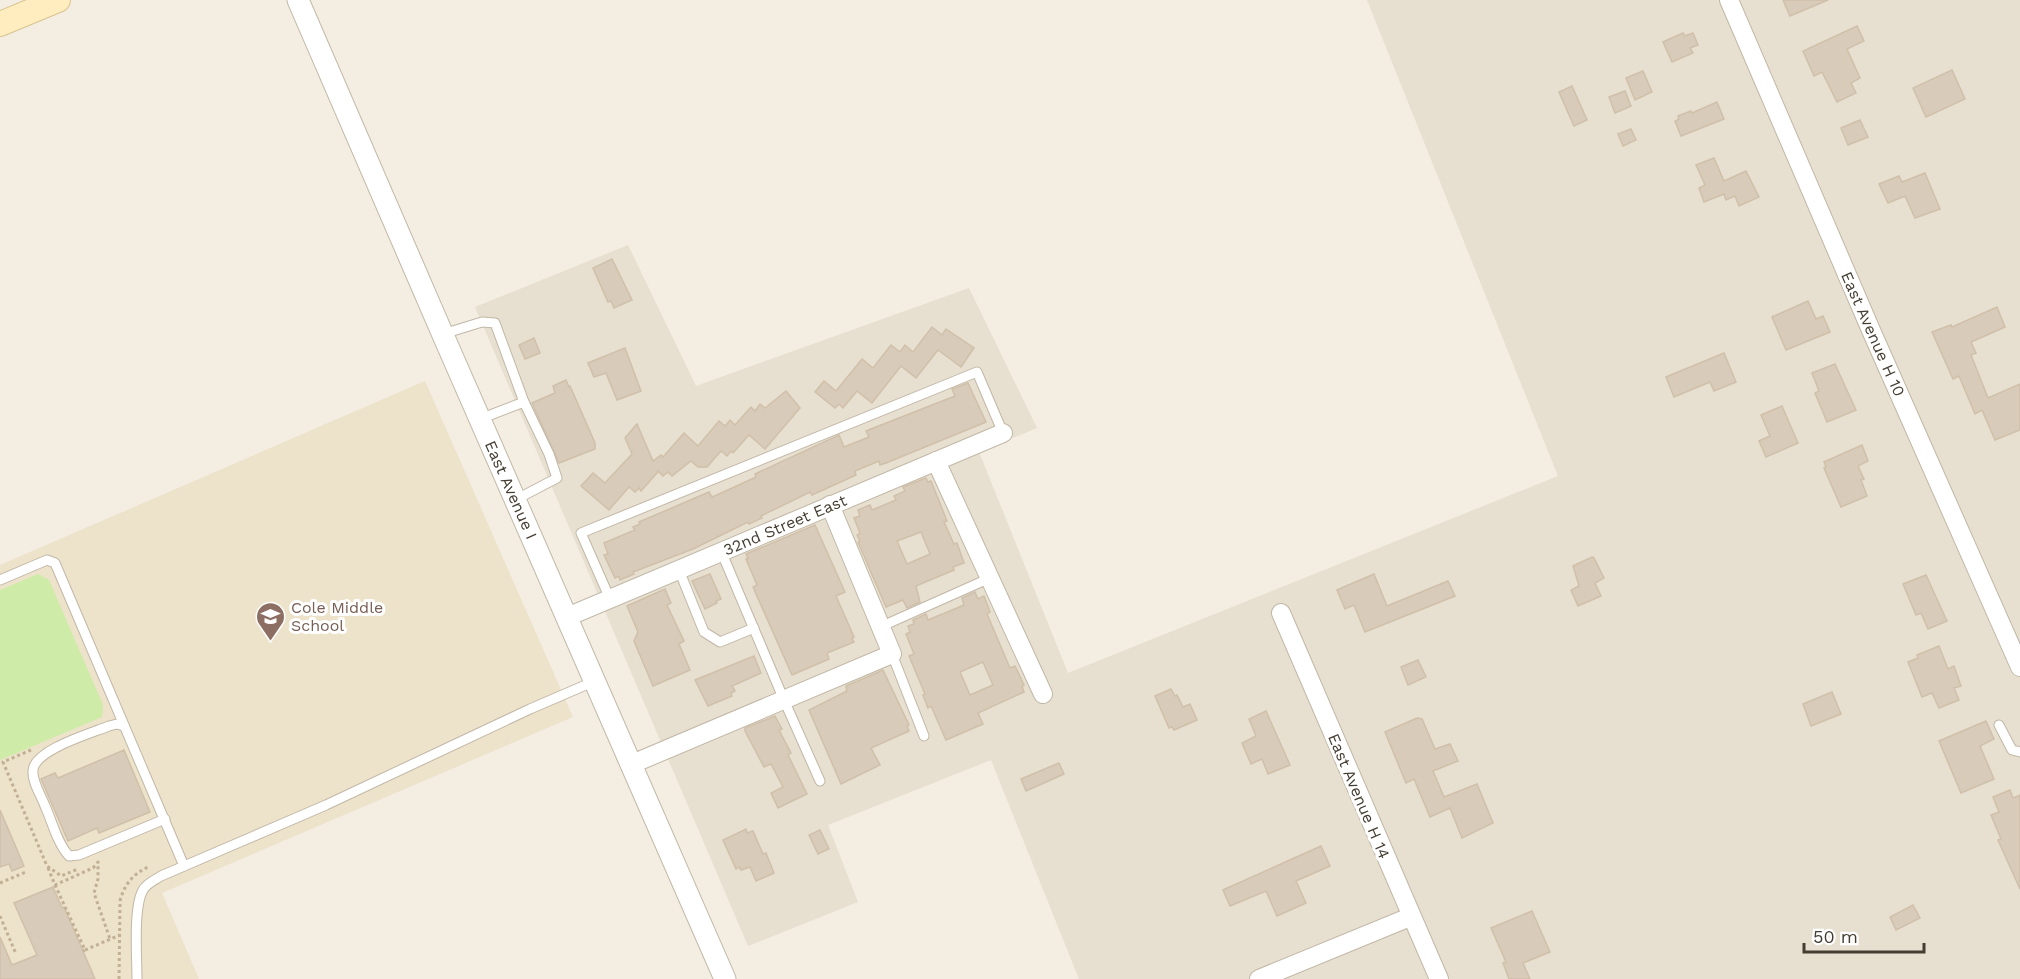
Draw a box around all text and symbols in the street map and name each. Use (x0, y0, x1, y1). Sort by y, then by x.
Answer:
street label: East Avenue H 10 (1837, 269, 1909, 399)
street label: East Avenue I (481, 438, 541, 542)
street label: 32nd Street East (720, 490, 850, 560)
place label: Cole Middle School (291, 598, 383, 635)
school or university icon: Cole Middle School (254, 600, 286, 642)
street label: East Avenue H 14 (1324, 731, 1394, 862)
scale bar (1804, 916, 1924, 954)
text: 50 m (1813, 926, 1858, 947)

